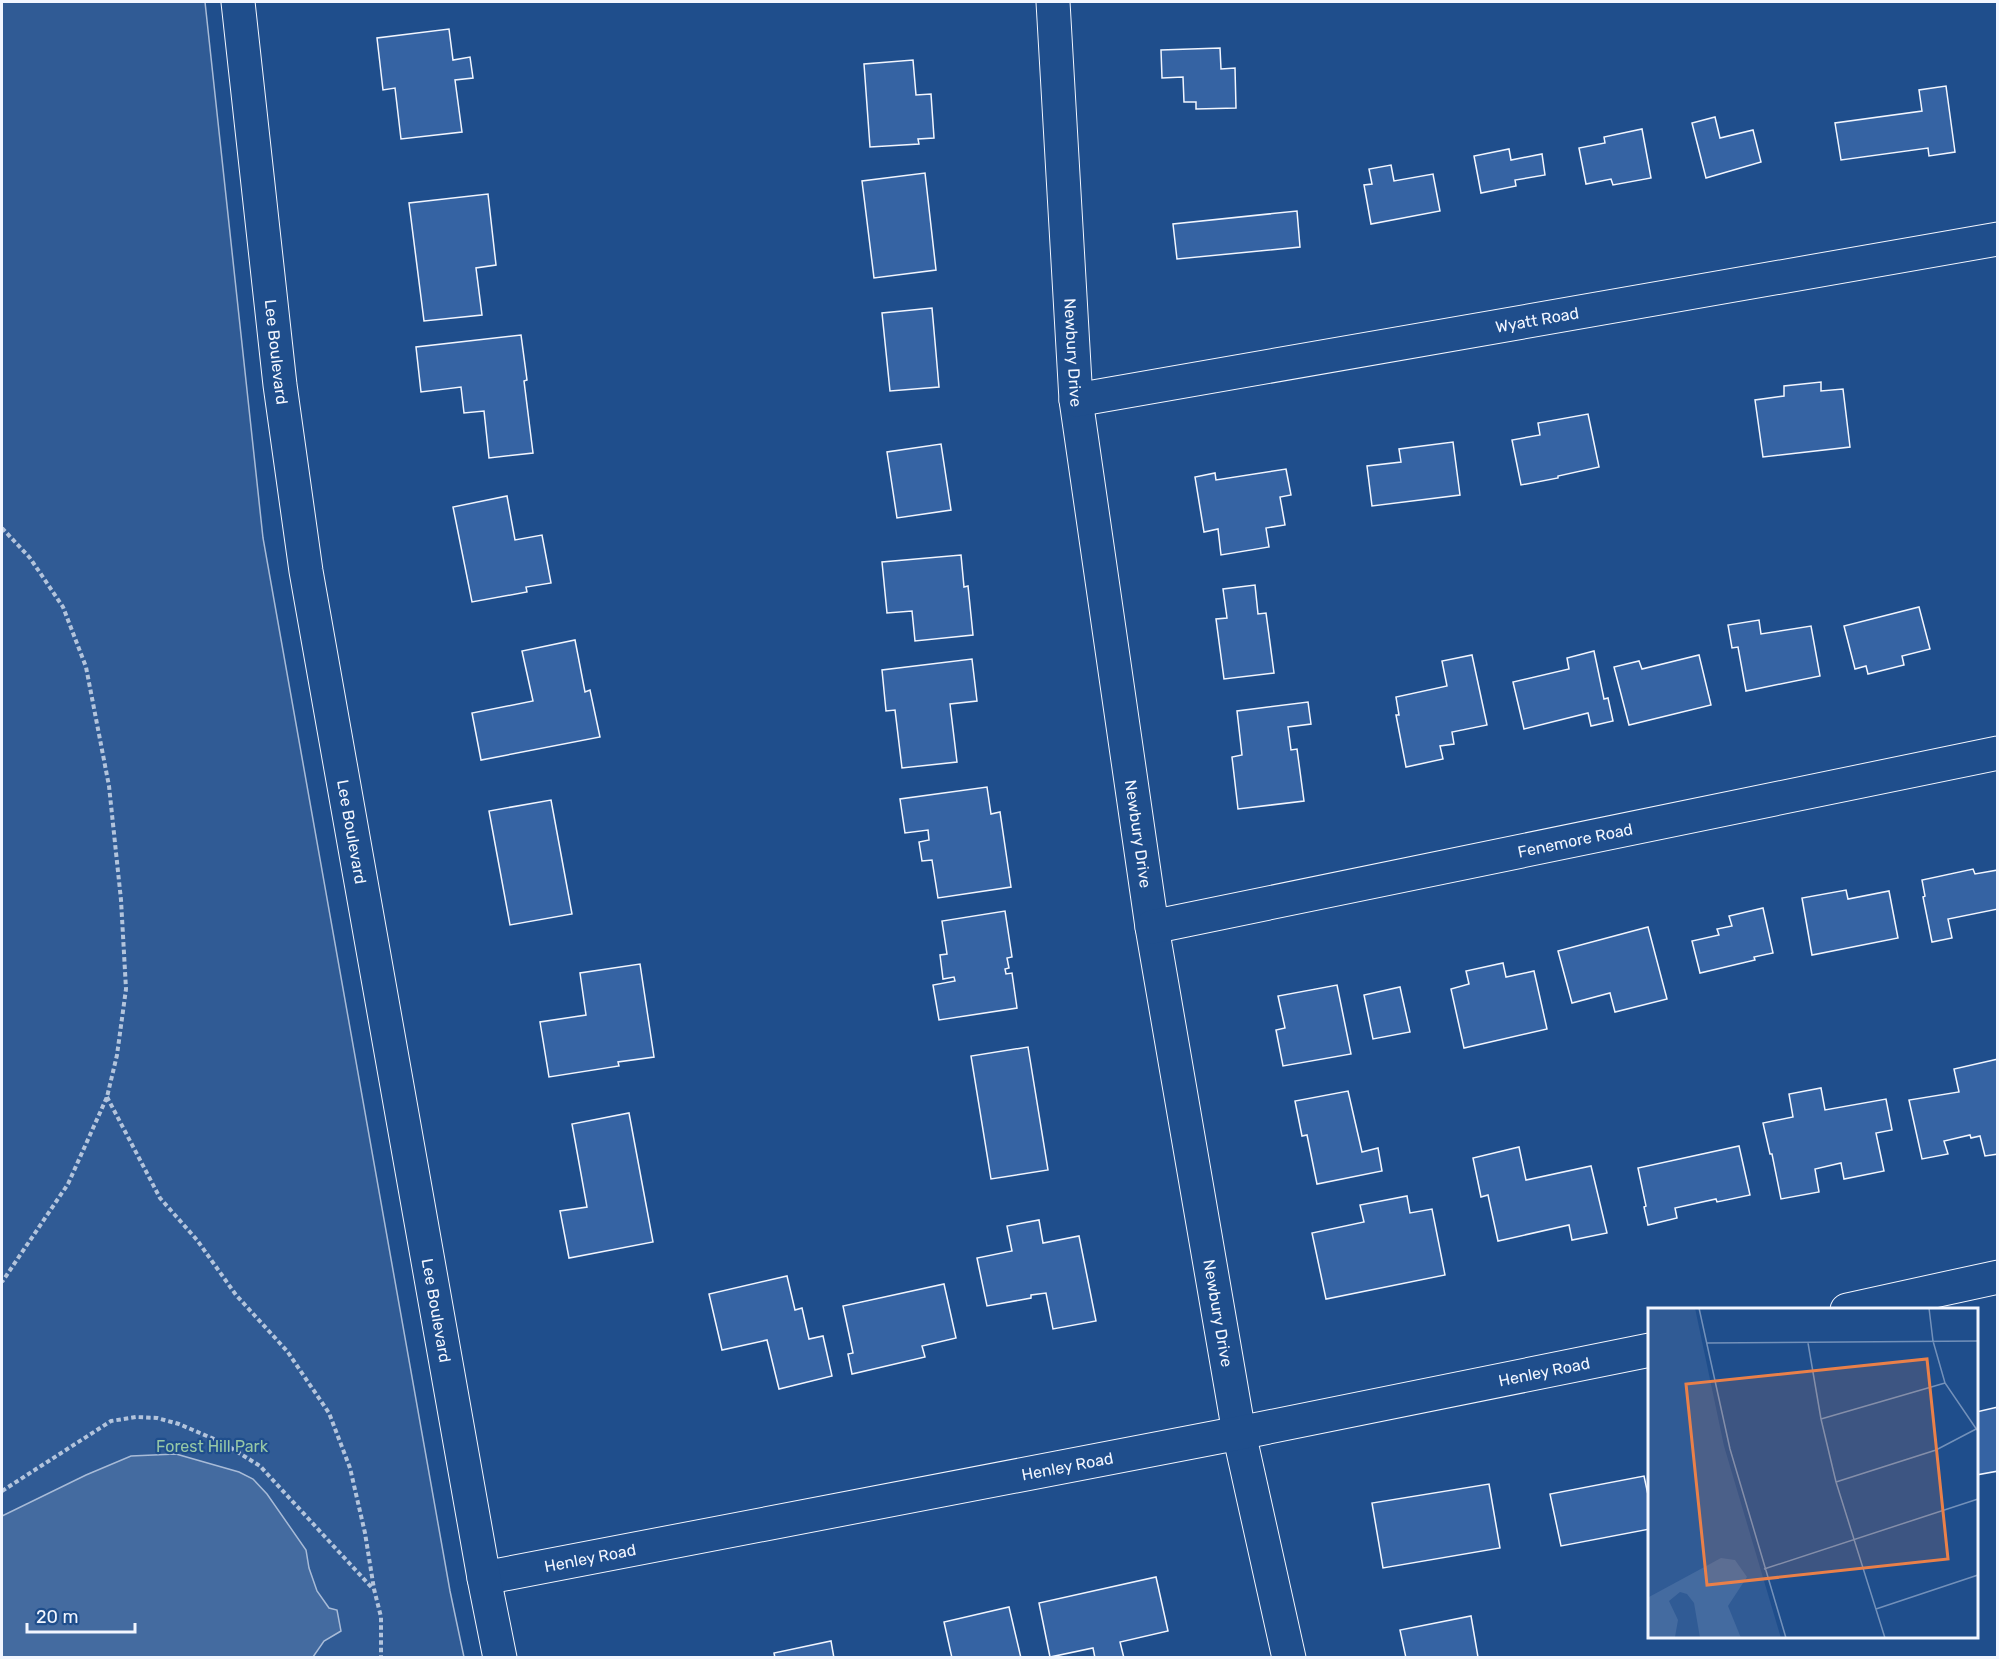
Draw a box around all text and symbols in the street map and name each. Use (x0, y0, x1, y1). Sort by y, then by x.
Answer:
street label: Lee Boulevard (261, 298, 292, 406)
street label: Newbury Drive (1060, 298, 1086, 408)
street label: Wyatt Road (1494, 303, 1580, 337)
street label: Lee Boulevard (333, 778, 370, 886)
street label: Newbury Drive (1121, 779, 1155, 889)
street label: Fenemore Road (1516, 819, 1634, 862)
street label: Lee Boulevard (418, 1257, 455, 1364)
street label: Newbury Drive (1199, 1258, 1237, 1369)
inset map (1648, 1308, 1978, 1638)
street label: Henley Road (1497, 1353, 1592, 1390)
park label: Forest Hill Park (156, 1437, 269, 1456)
street label: Henley Road (1020, 1448, 1115, 1485)
street label: Henley Road (543, 1540, 638, 1576)
scale bar (27, 1596, 135, 1634)
text: 20 m (36, 1606, 78, 1628)

